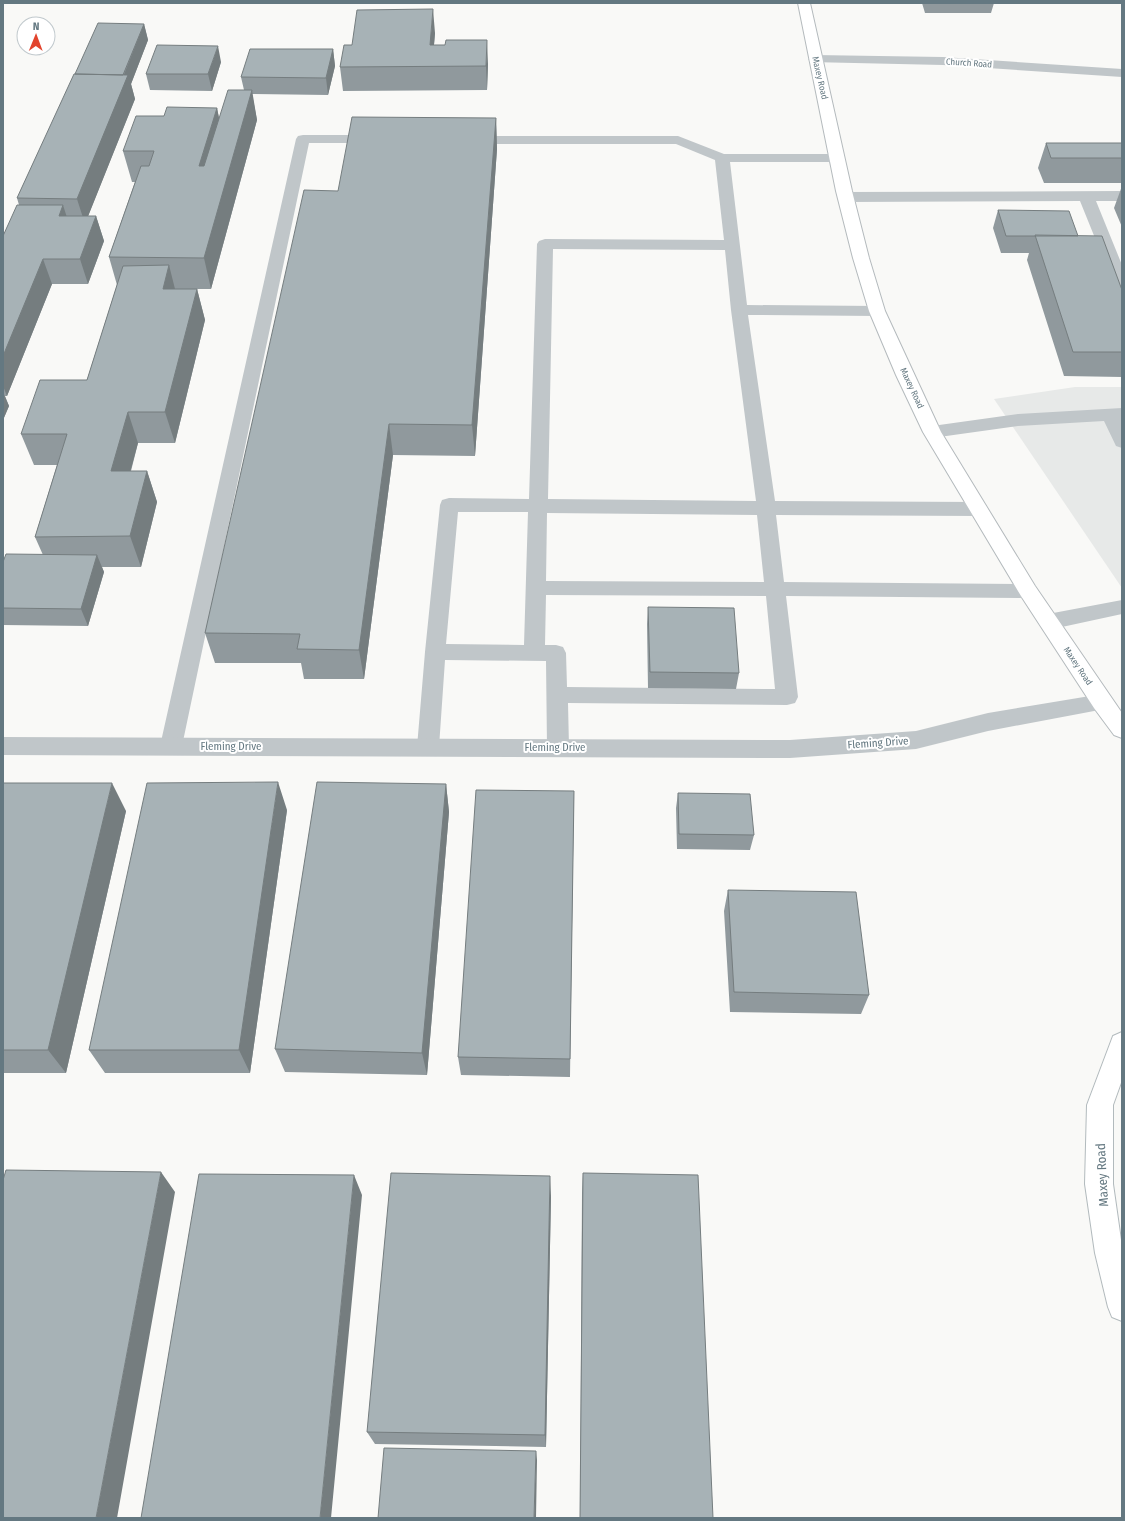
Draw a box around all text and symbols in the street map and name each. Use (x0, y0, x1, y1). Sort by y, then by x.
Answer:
north arrow (16, 16, 56, 56)
text: N (33, 20, 40, 33)
street label: Maxey Road (810, 56, 830, 101)
street label: Church Road (946, 56, 993, 70)
street label: Maxey Road (898, 366, 926, 410)
street label: Maxey Road (1062, 645, 1095, 687)
street label: Fleming Drive (847, 734, 909, 752)
street label: Fleming Drive (200, 740, 262, 753)
street label: Fleming Drive (524, 741, 586, 754)
street label: Maxey Road (1093, 1143, 1111, 1207)

